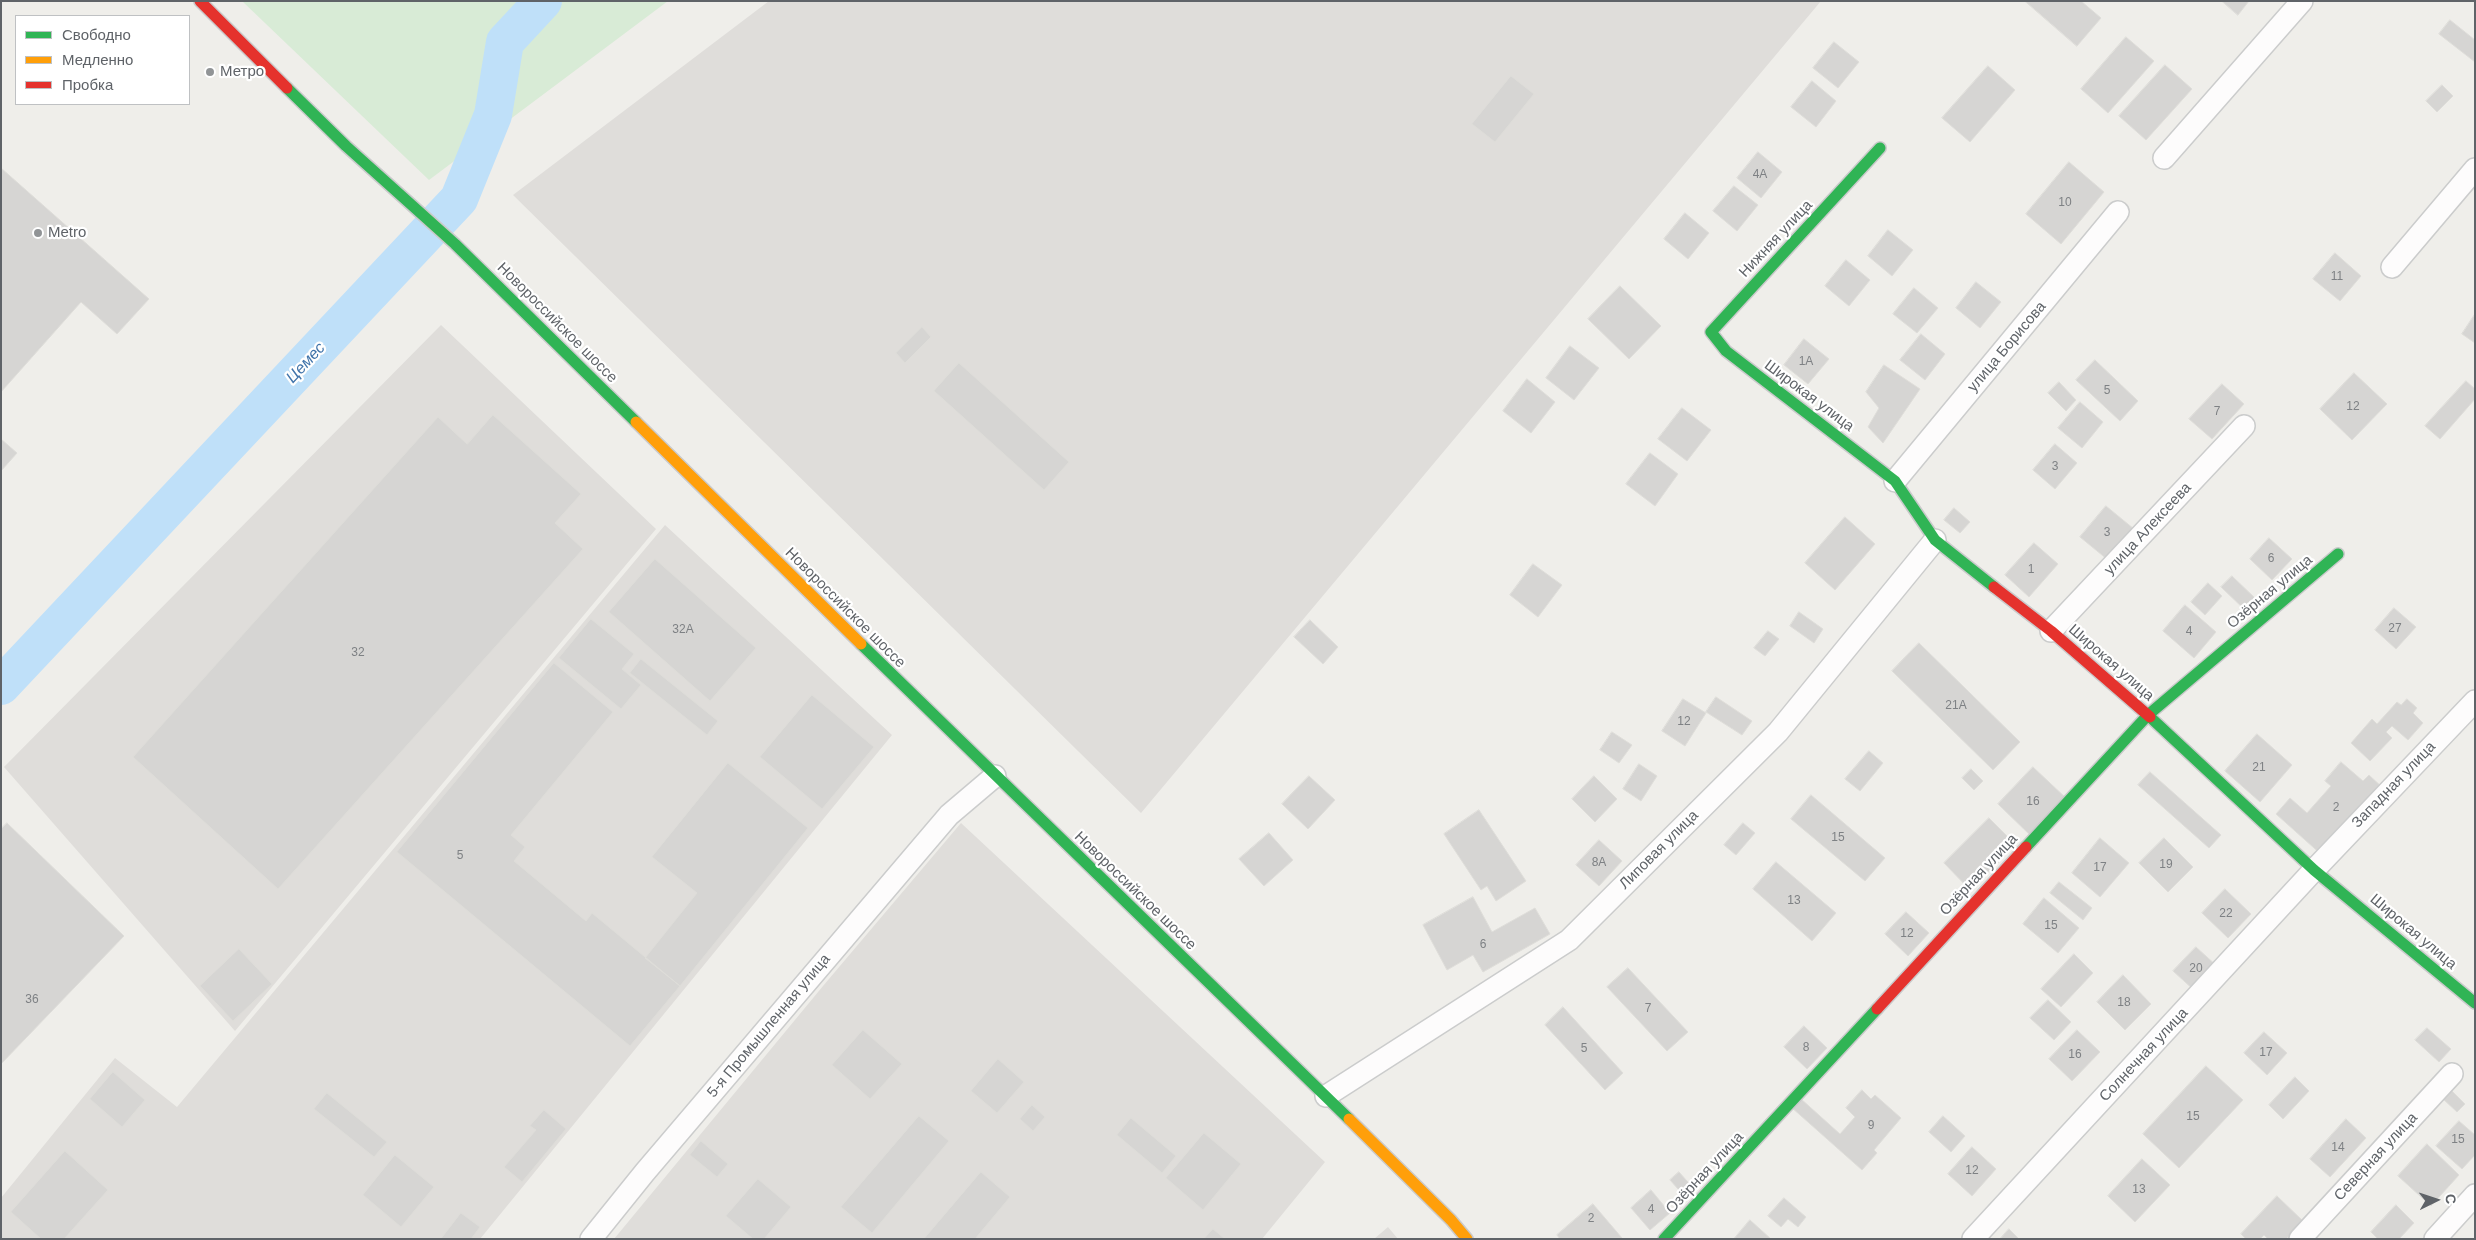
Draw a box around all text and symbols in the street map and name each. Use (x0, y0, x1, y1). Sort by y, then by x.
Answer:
legend (15, 15, 190, 105)
text: Свободно (62, 26, 131, 43)
text: Медленно (62, 51, 133, 68)
place label: Метро (220, 63, 264, 81)
marker: Метро (204, 66, 216, 78)
text: Пробка (62, 76, 113, 93)
house number: 4А (1753, 168, 1767, 182)
house number: 10 (2058, 196, 2072, 210)
street label: Нижняя улица (1736, 197, 1816, 281)
place label: Metro (48, 224, 86, 242)
marker: Metro (32, 227, 44, 239)
street label: Новороссийское шоссе (493, 259, 621, 387)
house number: 11 (2331, 270, 2343, 284)
street label: улица Борисова (1964, 298, 2050, 396)
water label: Цемес (282, 339, 330, 387)
house number: 1А (1799, 355, 1813, 369)
street label: Широкая улица (1761, 356, 1857, 436)
house number: 5 (2104, 384, 2110, 398)
house number: 12 (2346, 400, 2360, 414)
house number: 7 (2214, 405, 2220, 419)
house number: 3 (2052, 460, 2058, 474)
street label: улица Алексеева (2101, 479, 2195, 579)
house number: 3 (2104, 526, 2110, 540)
street label: Новороссийское шоссе (781, 544, 909, 672)
street label: Озёрная улица (2224, 551, 2316, 633)
house number: 6 (2268, 552, 2274, 566)
house number: 1 (2028, 563, 2034, 577)
street label: Широкая улица (2065, 621, 2157, 705)
house number: 27 (2388, 622, 2402, 636)
house number: 32А (672, 623, 694, 637)
house number: 4 (2186, 625, 2192, 639)
house number: 32 (351, 646, 365, 660)
house number: 21А (1945, 699, 1967, 713)
house number: 12 (1677, 715, 1691, 729)
street label: Западная улица (2348, 738, 2440, 832)
house number: 21 (2252, 761, 2266, 775)
house number: 16 (2026, 795, 2040, 809)
house number: 2 (2333, 801, 2339, 815)
street label: Липовая улица (1616, 807, 1702, 893)
street label: Новороссийское шоссе (1070, 828, 1200, 954)
street label: Озёрная улица (1936, 830, 2022, 920)
house number: 15 (1831, 831, 1845, 845)
house number: 5 (457, 849, 463, 863)
house number: 8А (1592, 856, 1606, 870)
house number: 19 (2159, 858, 2173, 872)
house number: 17 (2093, 861, 2107, 875)
street label: Широкая улица (2366, 891, 2460, 973)
house number: 13 (1787, 894, 1801, 908)
house number: 22 (2219, 907, 2233, 921)
house number: 15 (2044, 919, 2058, 933)
house number: 12 (1900, 927, 1914, 941)
house number: 6 (1480, 938, 1486, 952)
street label: 5-я Промышленная улица (704, 951, 834, 1101)
house number: 20 (2189, 962, 2203, 976)
house number: 36 (25, 993, 39, 1007)
house number: 18 (2117, 996, 2131, 1010)
house number: 7 (1645, 1002, 1651, 1016)
street label: Солнечная улица (2096, 1004, 2192, 1106)
house number: 8 (1803, 1041, 1809, 1055)
house number: 5 (1581, 1042, 1587, 1056)
house number: 17 (2259, 1046, 2273, 1060)
house number: 16 (2068, 1048, 2082, 1062)
street label: Северная улица (2331, 1109, 2421, 1205)
house number: 15 (2186, 1110, 2200, 1124)
house number: 9 (1868, 1119, 1874, 1133)
street label: Озёрная улица (1662, 1128, 1748, 1218)
house number: 15 (2451, 1133, 2465, 1147)
house number: 14 (2331, 1141, 2345, 1155)
house number: 12 (1965, 1164, 1979, 1178)
north arrow (2411, 1175, 2461, 1225)
house number: 13 (2132, 1183, 2146, 1197)
text: С (2443, 1193, 2459, 1205)
house number: 4 (1648, 1203, 1654, 1217)
house number: 2 (1588, 1212, 1594, 1226)

